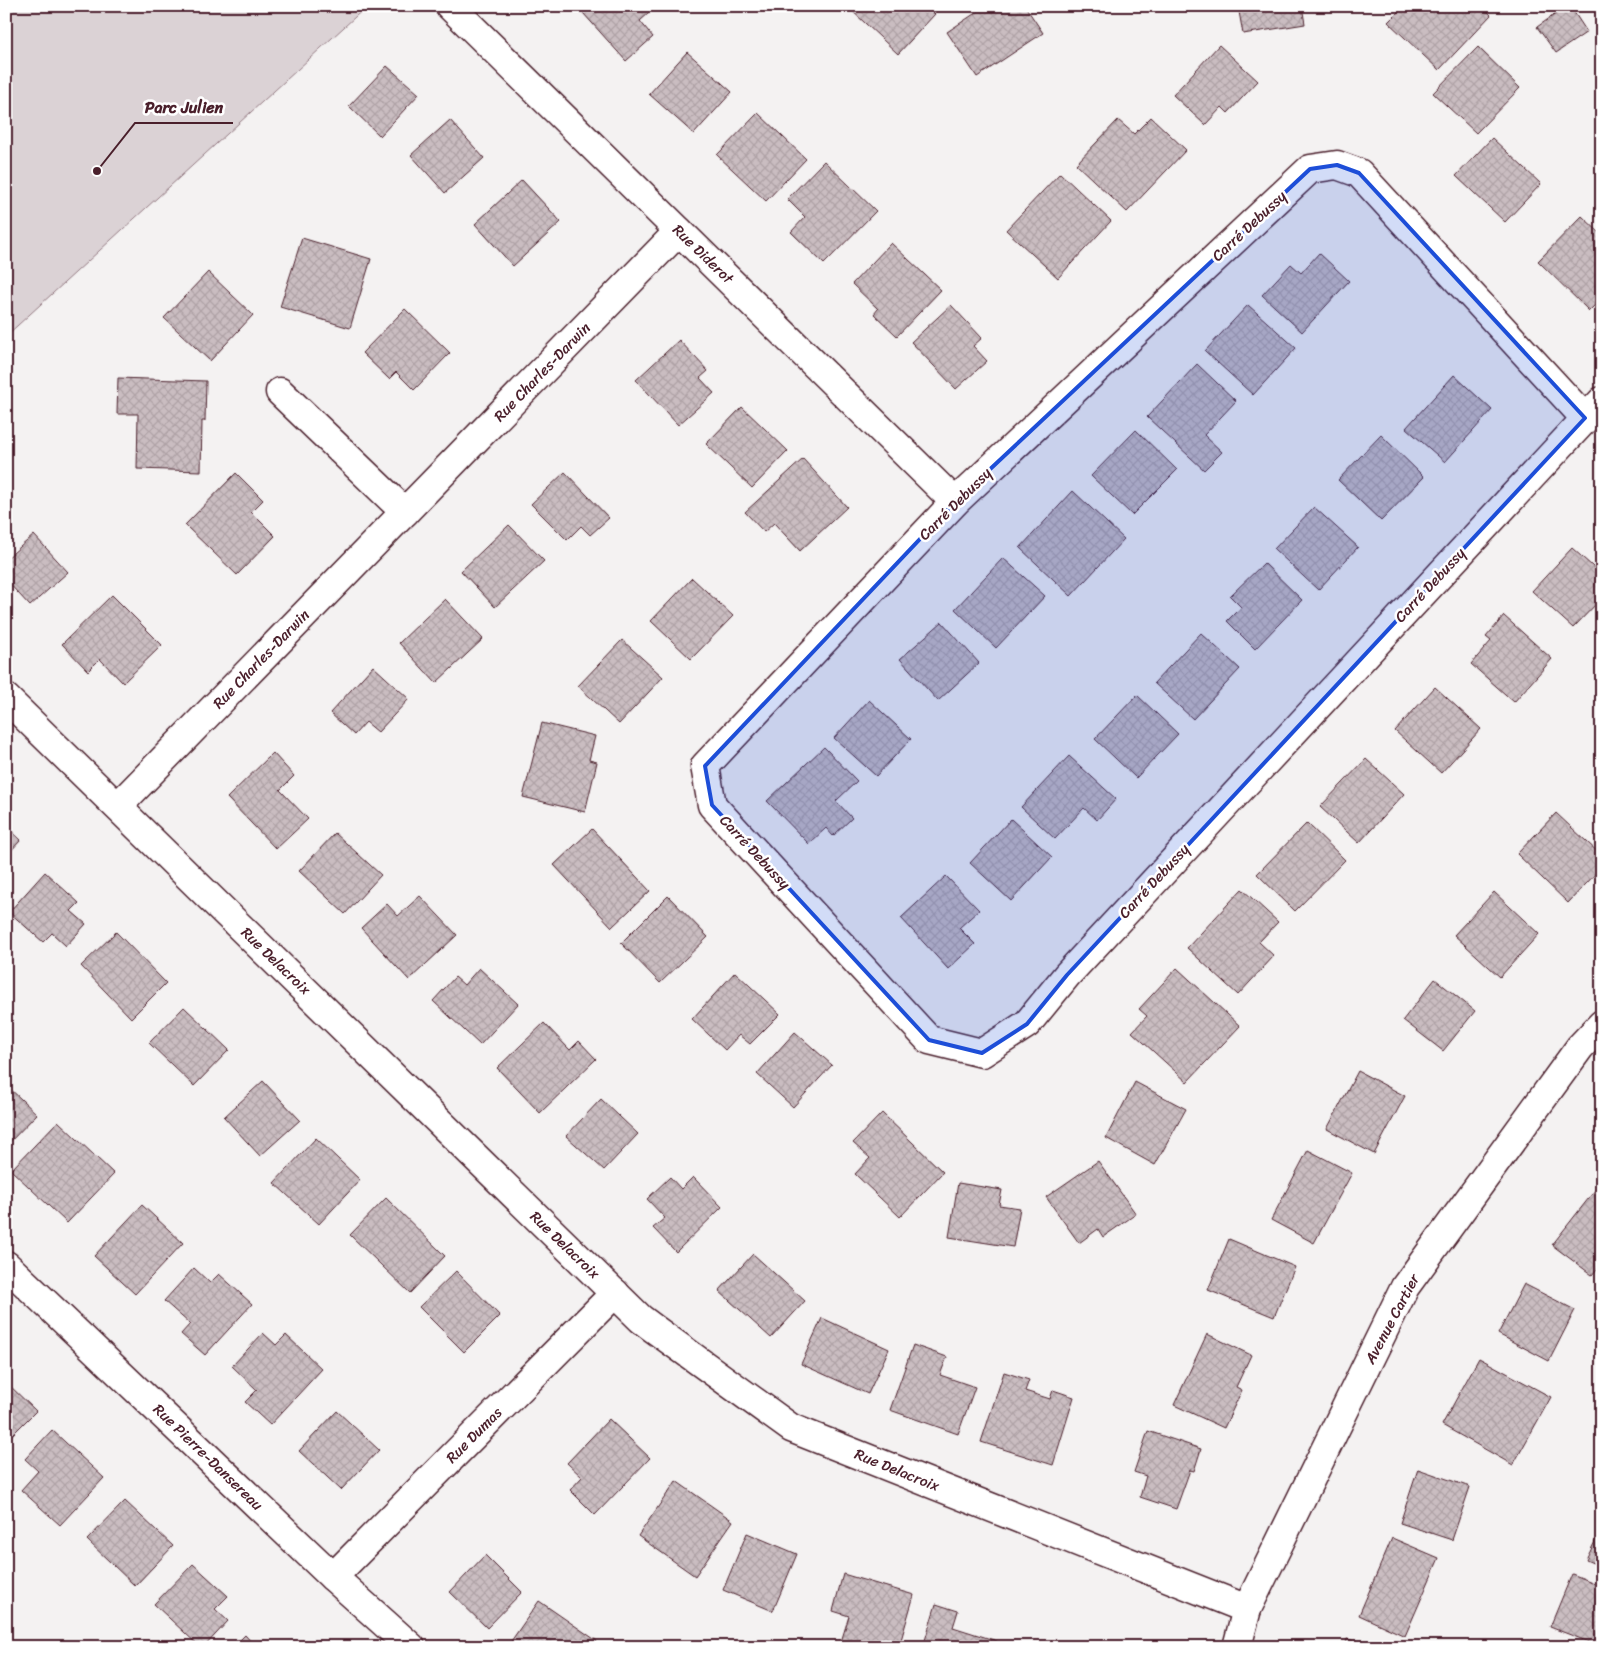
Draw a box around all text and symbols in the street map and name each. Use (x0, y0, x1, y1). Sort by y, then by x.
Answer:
callout: Parc Julien (135, 92, 233, 123)
text: Parc Julien (145, 93, 224, 122)
street label: Carré Debussy (1205, 184, 1293, 268)
street label: Rue Diderot (666, 218, 741, 291)
street label: Rue Charles-Darwin (487, 316, 597, 428)
street label: Carré Debussy (912, 461, 998, 547)
street label: Carré Debussy (1388, 541, 1472, 629)
street label: Rue Charles-Darwin (206, 603, 316, 715)
street label: Carré Debussy (713, 808, 797, 896)
street label: Carré Debussy (1112, 837, 1196, 925)
street label: Rue Delacroix (235, 920, 318, 1002)
street label: Rue Delacroix (524, 1204, 607, 1286)
street label: Avenue Cartier (1357, 1268, 1427, 1370)
street label: Rue Pierre-Dansereau (147, 1397, 269, 1517)
street label: Rue Dumas (439, 1400, 509, 1470)
street label: Rue Delacroix (850, 1441, 944, 1499)

